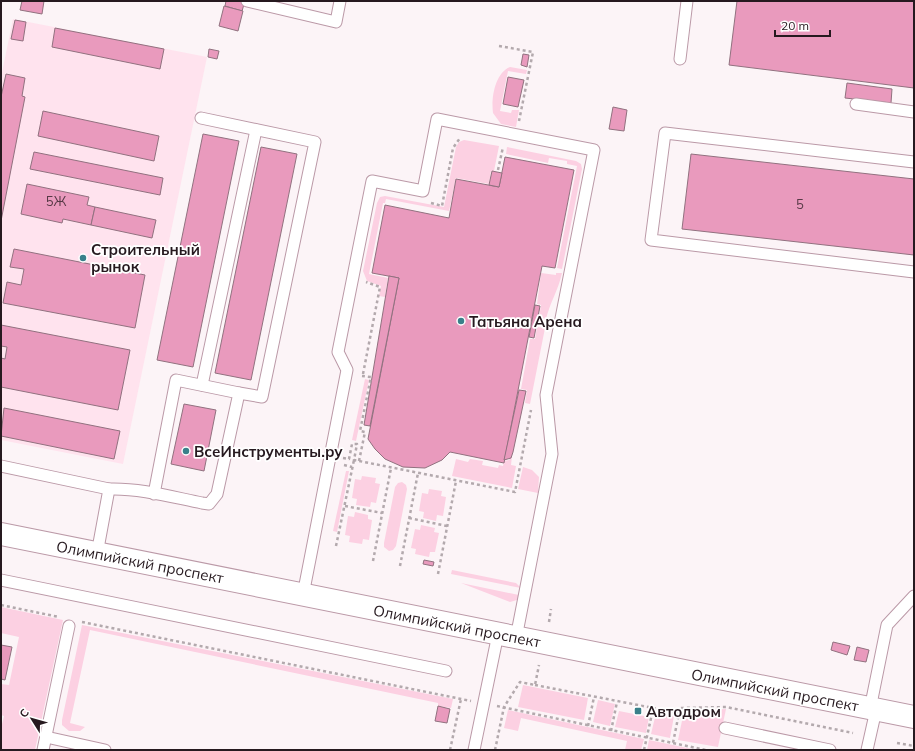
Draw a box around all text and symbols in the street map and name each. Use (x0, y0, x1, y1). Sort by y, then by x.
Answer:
scale bar (775, 12, 830, 38)
text: 20 m (781, 18, 809, 33)
house number: 5Ж (46, 193, 66, 209)
house number: 5 (796, 196, 804, 212)
place label: Строительный рынок (91, 240, 200, 276)
marker: Строительный рынок (78, 253, 88, 263)
place label: Татьяна Арена (469, 312, 582, 331)
marker: Татьяна Арена (456, 316, 466, 326)
place label: ВсеИнструменты.ру (194, 442, 343, 461)
marker: ВсеИнструменты.ру (181, 446, 191, 456)
street label: Олимпийский проспект (55, 536, 225, 588)
street label: Олимпийский проспект (372, 600, 542, 652)
street label: Олимпийский проспект (690, 664, 860, 716)
north arrow (12, 699, 52, 739)
place label: Автодром (646, 702, 721, 721)
text: С (16, 705, 32, 720)
marker: Автодром (633, 706, 643, 716)

